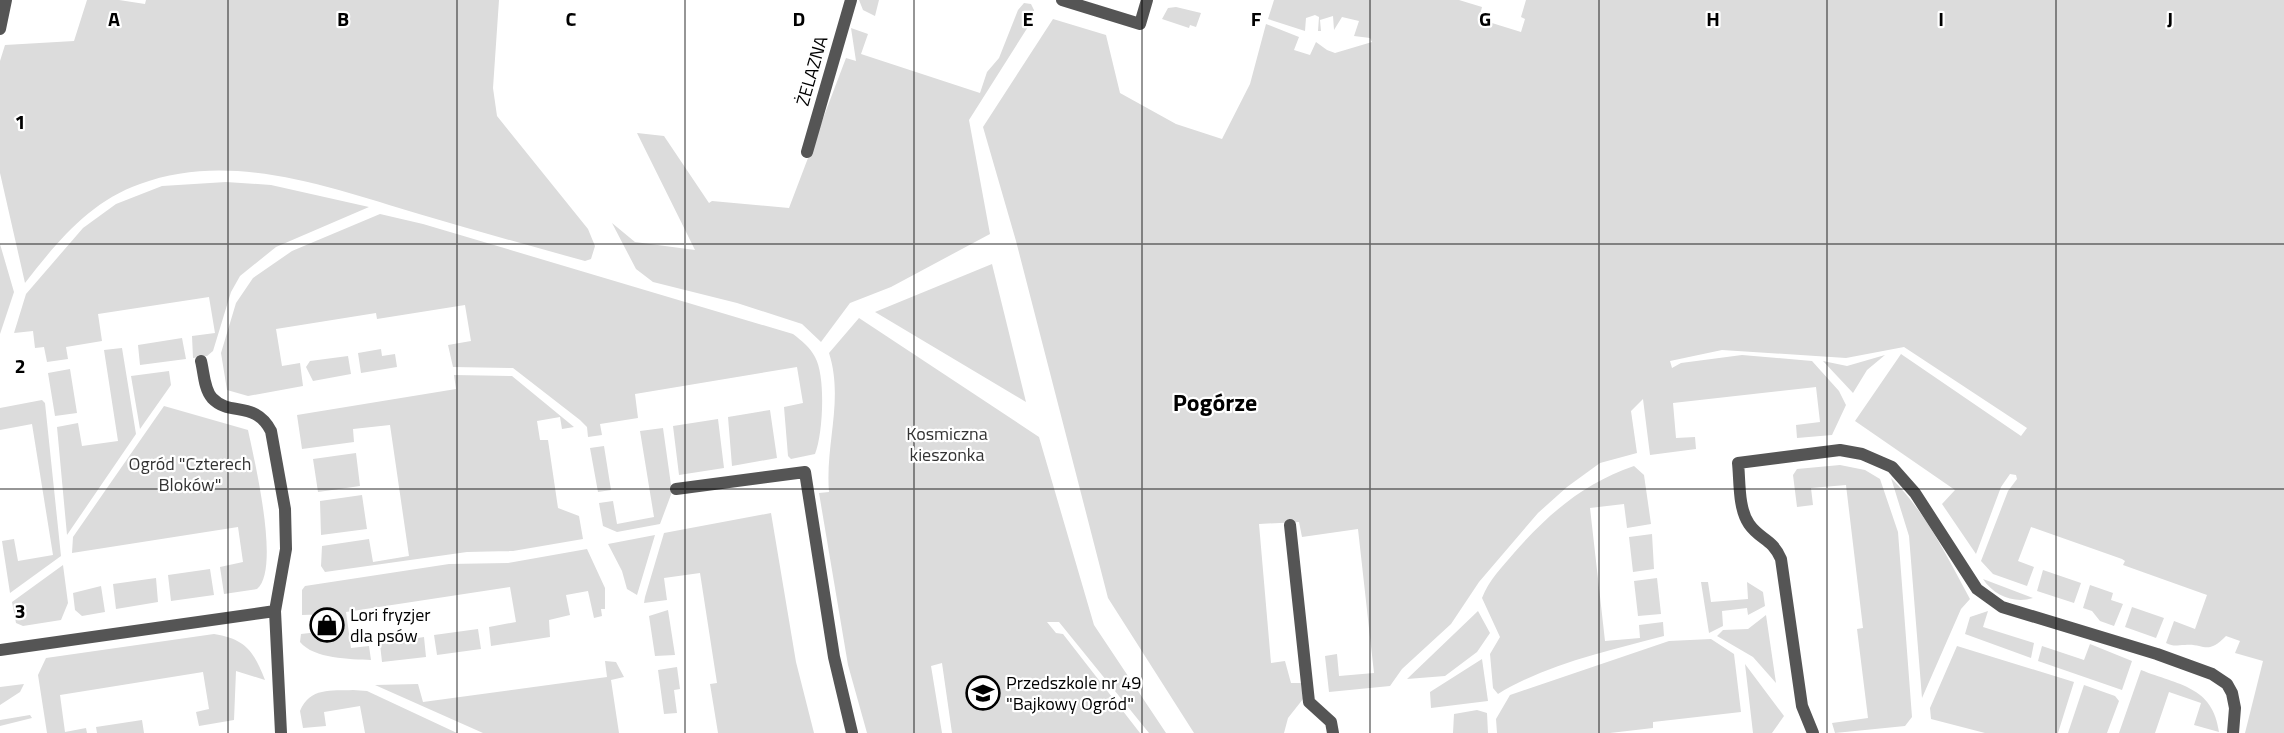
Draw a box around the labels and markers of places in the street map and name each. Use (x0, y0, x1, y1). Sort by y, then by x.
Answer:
place label: Lori fryzjer dla psów (350, 601, 431, 649)
shop icon: Lori fryzjer dla psów (309, 607, 345, 643)
place label: Przedszkole nr 49 "Bajkowy Ogród" (1006, 669, 1141, 717)
school or university icon: Przedszkole nr 49 "Bajkowy Ogród" (965, 675, 1001, 711)

